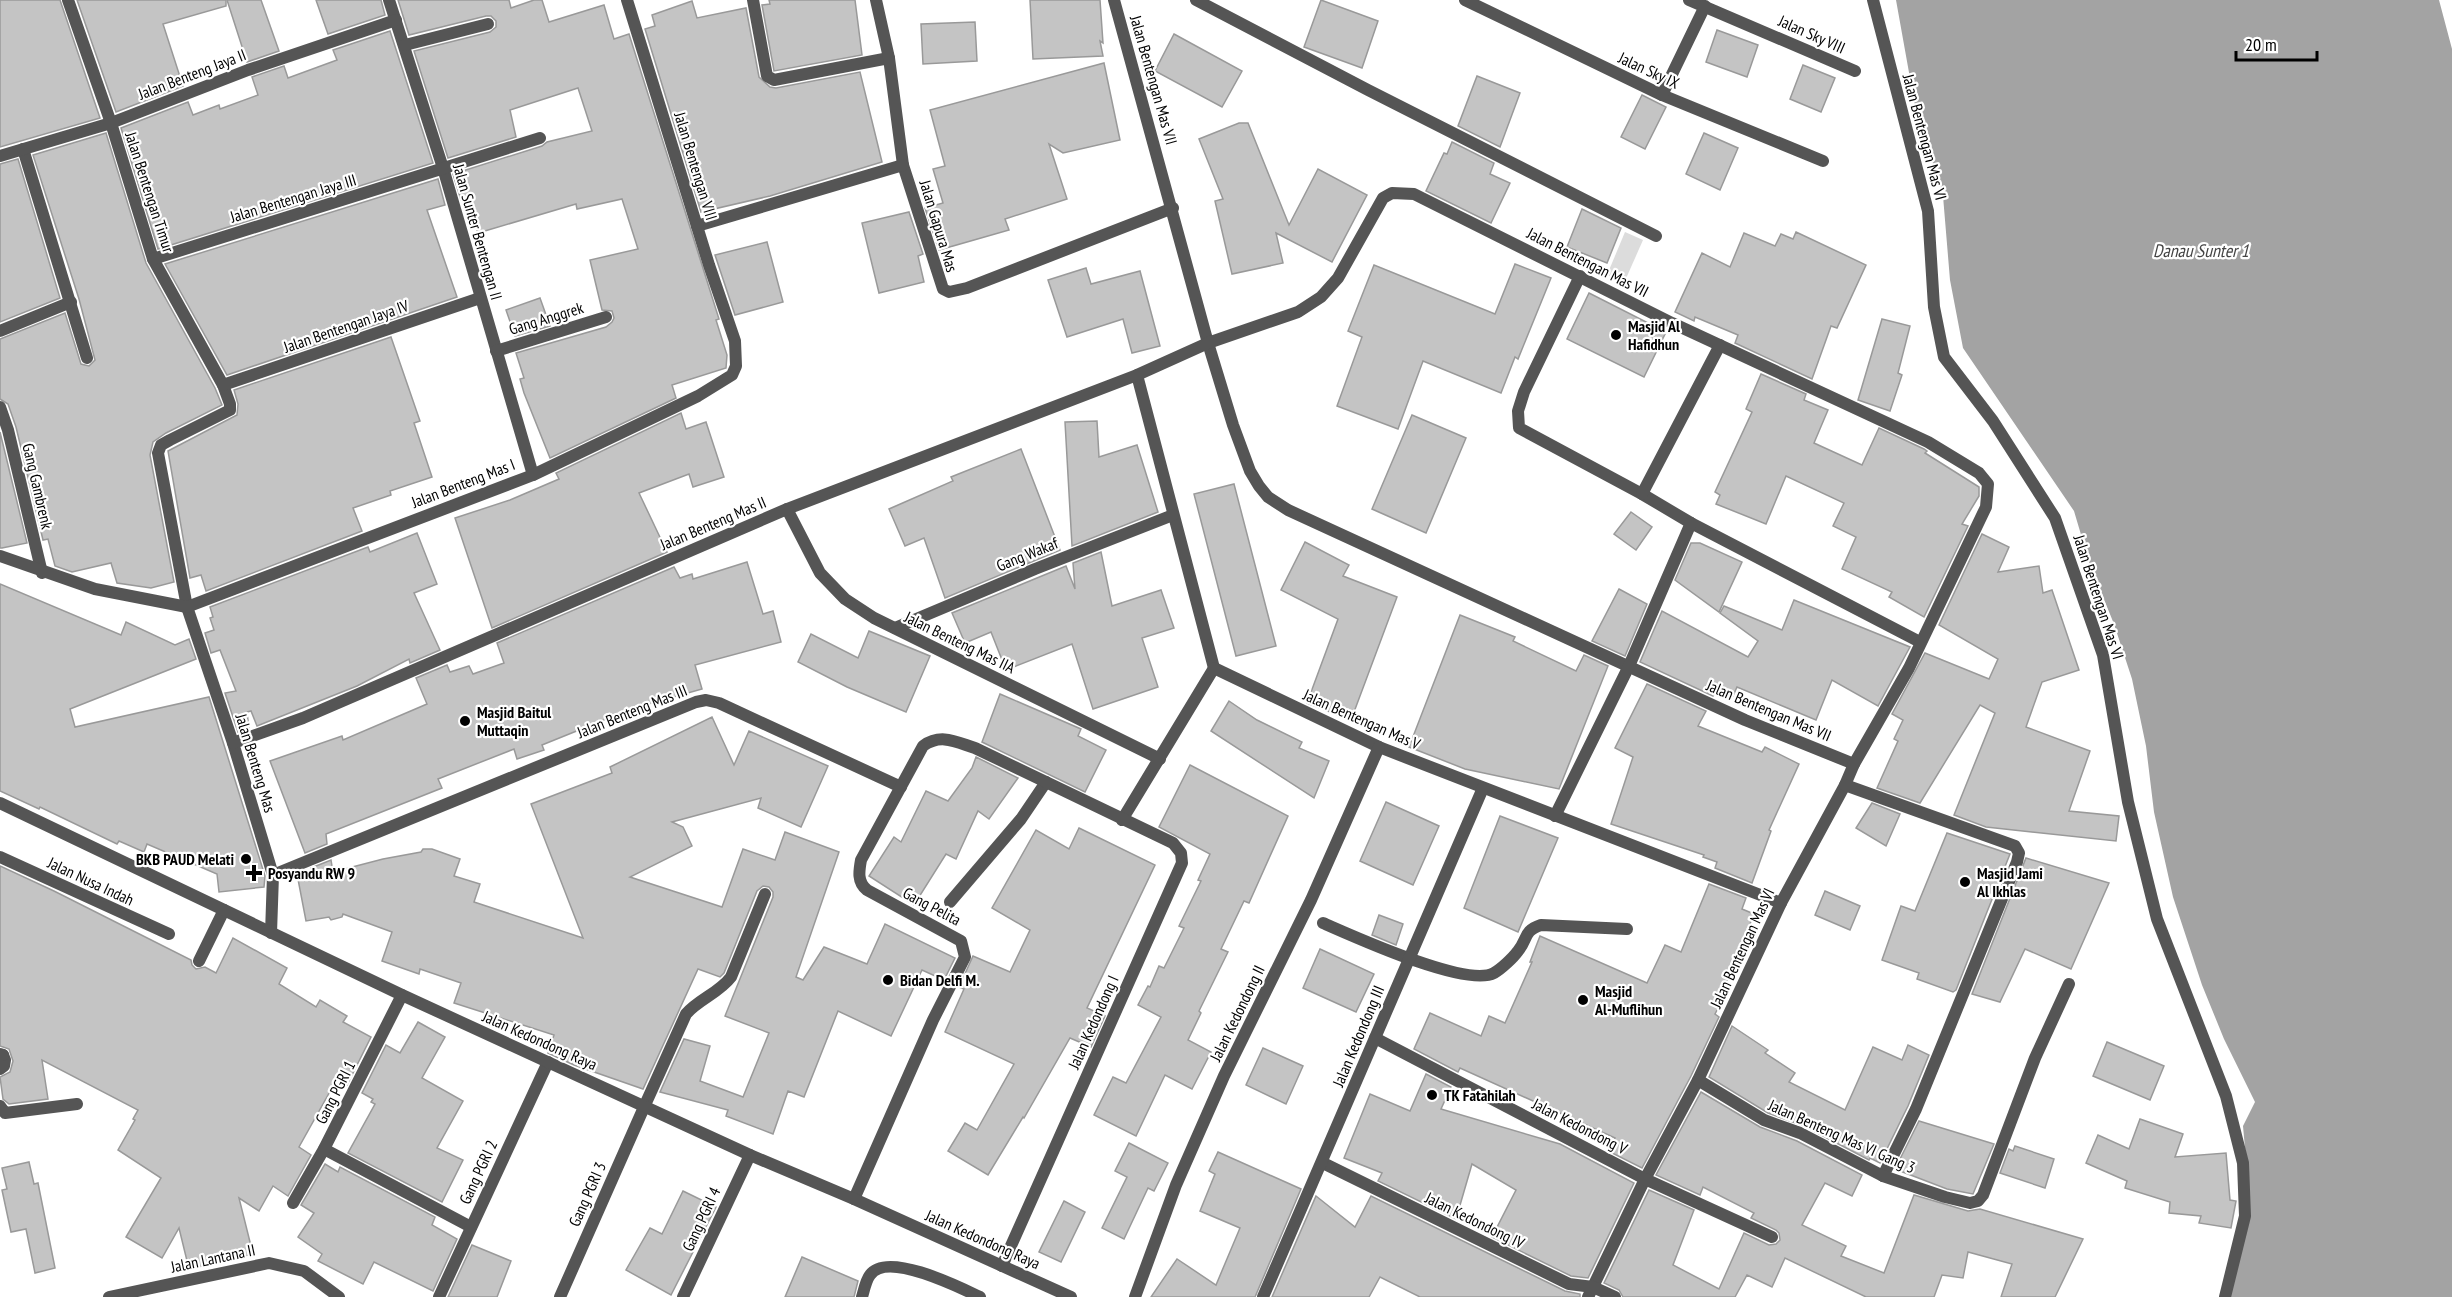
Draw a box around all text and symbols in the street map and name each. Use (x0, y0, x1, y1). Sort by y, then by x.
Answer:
street label: Jalan Sky VIII (1775, 10, 1849, 58)
street label: Jalan Bentengan Mas VII (1126, 12, 1182, 147)
scale bar (2236, 24, 2317, 62)
text: 20 m (2245, 33, 2277, 56)
street label: Jalan Benteng Jaya II (134, 44, 249, 104)
street label: Jalan Sky IX (1615, 47, 1682, 93)
street label: Jalan Bentengan Mas VI (1898, 71, 1951, 202)
street label: Jalan Bentengan VIII (670, 109, 722, 222)
street label: Jalan Bentengan Timur (121, 128, 179, 255)
street label: Jalan Sunter Bentengan II (449, 161, 507, 302)
street label: Jalan Bentengan Jaya III (227, 169, 358, 227)
street label: Jalan Gapura Mas (915, 177, 962, 274)
street label: Jalan Bentengan Mas VII (1523, 222, 1652, 301)
water label: Danau Sunter 1 (2153, 239, 2250, 262)
street label: Jalan Bentengan Jaya IV (280, 295, 412, 357)
street label: Gang Anggrek (506, 297, 586, 339)
place label: Masjid Al Hafidhun (1628, 316, 1680, 354)
marker: Masjid Al Hafidhun (1609, 328, 1623, 342)
street label: Gang Gambrenk (18, 441, 58, 532)
street label: Jalan Benteng Mas I (407, 454, 518, 512)
street label: Jalan Benteng Mas II (656, 492, 769, 555)
street label: Jalan Bentengan Mas VI (2069, 531, 2129, 662)
street label: Gang Wakaf (993, 532, 1062, 575)
street label: Jalan Benteng Mas IIA (901, 606, 1019, 678)
street label: Jalan Bentengan Mas VII (1703, 674, 1834, 745)
street label: Jalan Benteng Mas III (573, 680, 690, 743)
street label: Jalan Bentengan Mas V (1299, 684, 1424, 754)
place label: Masjid Baitul Muttaqin (477, 702, 551, 740)
street label: Jalan Benteng Mas (231, 710, 281, 815)
marker: Masjid Baitul Muttaqin (458, 714, 472, 728)
place label: BKB PAUD Melati (136, 849, 234, 869)
street label: Jalan Nusa Indah (44, 852, 137, 910)
marker: BKB PAUD Melati (239, 852, 253, 866)
place label: Posyandu RW 9 (268, 863, 355, 883)
place label: Masjid Jami Al Ikhlas (1976, 863, 2043, 901)
marker: Posyandu RW 9 (245, 864, 263, 882)
marker: Masjid Jami Al Ikhlas (1958, 875, 1972, 889)
street label: Gang Pelita (900, 882, 964, 930)
street label: Jalan Bentengan Mas VI (1705, 885, 1778, 1012)
street label: Jalan Kedondong II (1205, 962, 1269, 1065)
place label: Bidan Delfi M. (900, 970, 980, 990)
street label: Jalan Kedondong I (1063, 972, 1123, 1073)
marker: Bidan Delfi M. (881, 973, 895, 987)
place label: Masjid Al-Muflihun (1594, 981, 1662, 1019)
street label: Jalan Kedondong III (1327, 982, 1388, 1090)
marker: Masjid Al-Muflihun (1576, 993, 1590, 1007)
street label: Jalan Kedondong Raya (479, 1005, 600, 1074)
street label: Gang PGRI 1 (311, 1057, 359, 1127)
place label: TK Fatahilah (1444, 1085, 1516, 1105)
marker: TK Fatahilah (1425, 1088, 1439, 1102)
street label: Jalan Kedondong V (1528, 1093, 1631, 1159)
street label: Jalan Benteng Mas VI Gang 3 (1765, 1094, 1918, 1177)
street label: Gang PGRI 2 (454, 1137, 502, 1207)
street label: Gang PGRI 3 (564, 1159, 610, 1229)
street label: Gang PGRI 4 (677, 1184, 725, 1254)
street label: Jalan Kedondong IV (1421, 1187, 1528, 1253)
street label: Jalan Kedondong Raya (922, 1204, 1043, 1273)
street label: Jalan Lantana II (168, 1239, 257, 1277)

